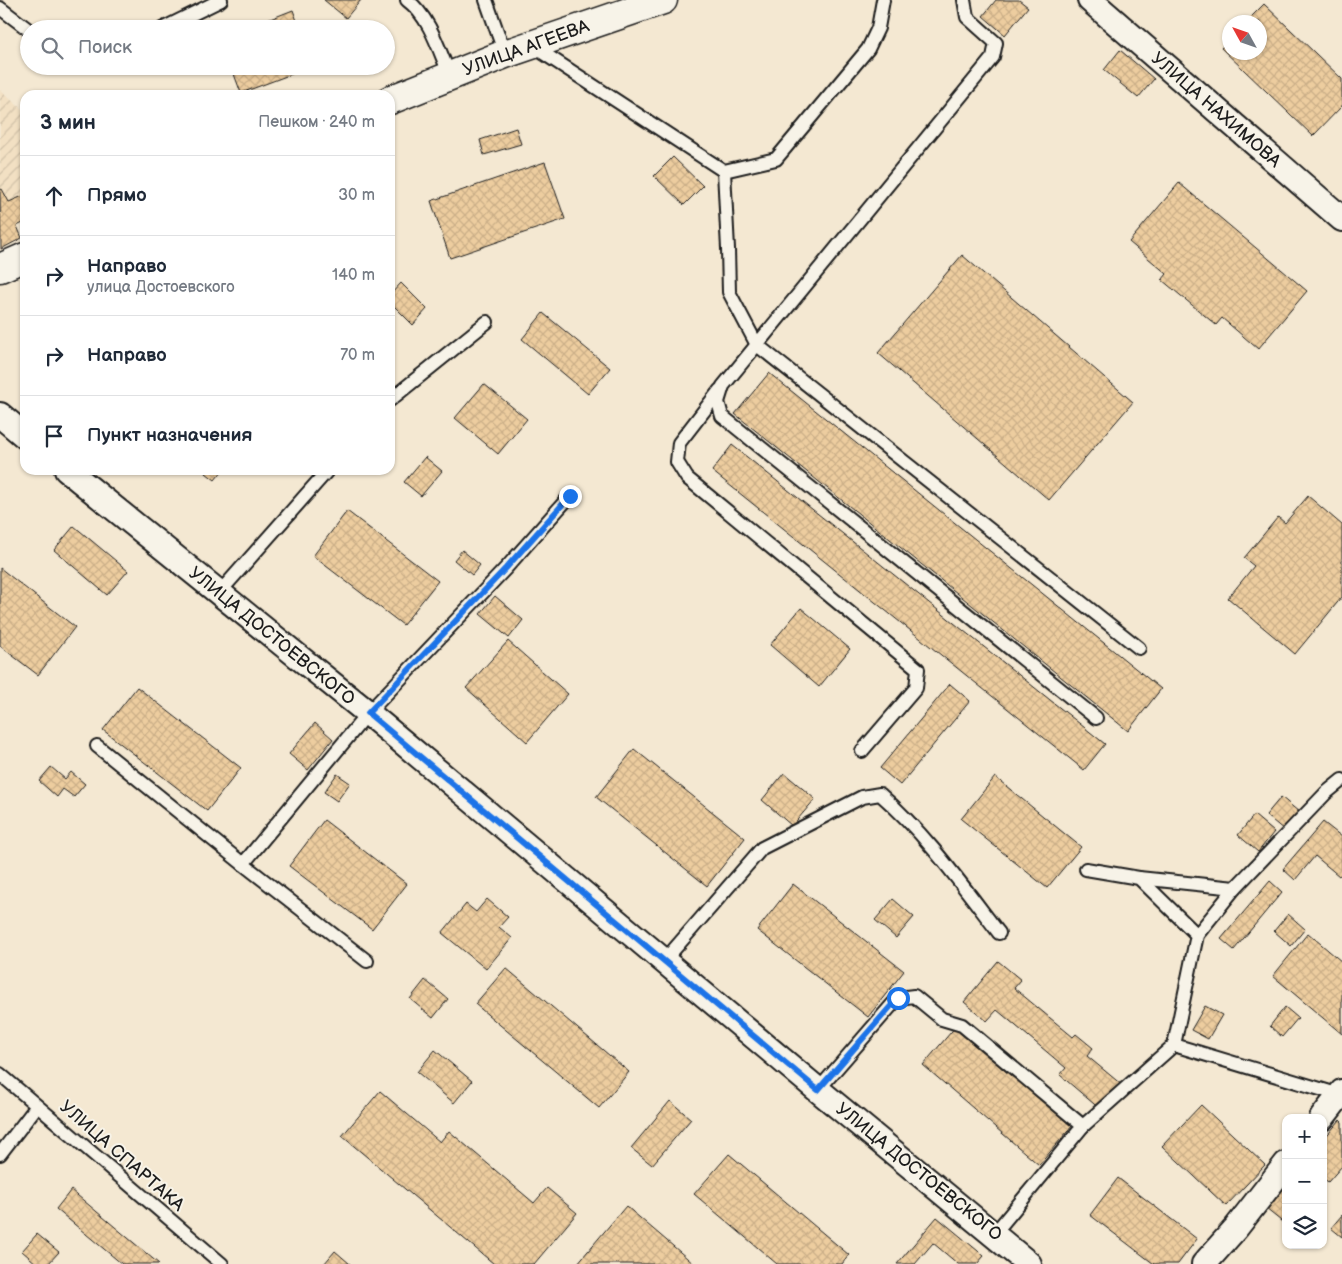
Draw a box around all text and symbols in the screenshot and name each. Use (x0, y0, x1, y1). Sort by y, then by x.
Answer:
street label: УЛИЦА АГЕЕВА (460, 15, 592, 81)
north arrow (1222, 15, 1267, 60)
search box (20, 20, 395, 75)
icon: search (38, 34, 66, 62)
text: Поиск (78, 36, 132, 59)
street label: УЛИЦА НАХИМОВА (1147, 48, 1285, 172)
text: 3 мин (40, 110, 96, 135)
text: Пешком · 240 m (258, 113, 375, 132)
icon: ahead (40, 182, 68, 210)
text: Прямо (87, 184, 147, 207)
text: 30 m (338, 186, 375, 205)
text: Направо (87, 255, 167, 278)
icon: right (40, 262, 68, 290)
text: 140 m (332, 266, 375, 285)
text: улица Достоевского (87, 278, 235, 297)
icon: right (40, 342, 68, 370)
text: Направо (87, 344, 167, 367)
text: 70 m (340, 346, 375, 365)
icon: arrive (40, 422, 68, 450)
text: Пункт назначения (87, 424, 252, 447)
route end (559, 485, 582, 508)
street label: УЛИЦА ДОСТОЕВСКОГО (185, 562, 359, 710)
route start (887, 987, 910, 1010)
street label: УЛИЦА СПАРТАКА (56, 1096, 189, 1216)
street label: УЛИЦА ДОСТОЕВСКОГО (832, 1098, 1006, 1246)
map controls (1282, 1114, 1327, 1249)
button: + (1282, 1114, 1327, 1159)
button: − (1282, 1159, 1327, 1204)
button: layers (1282, 1204, 1327, 1249)

